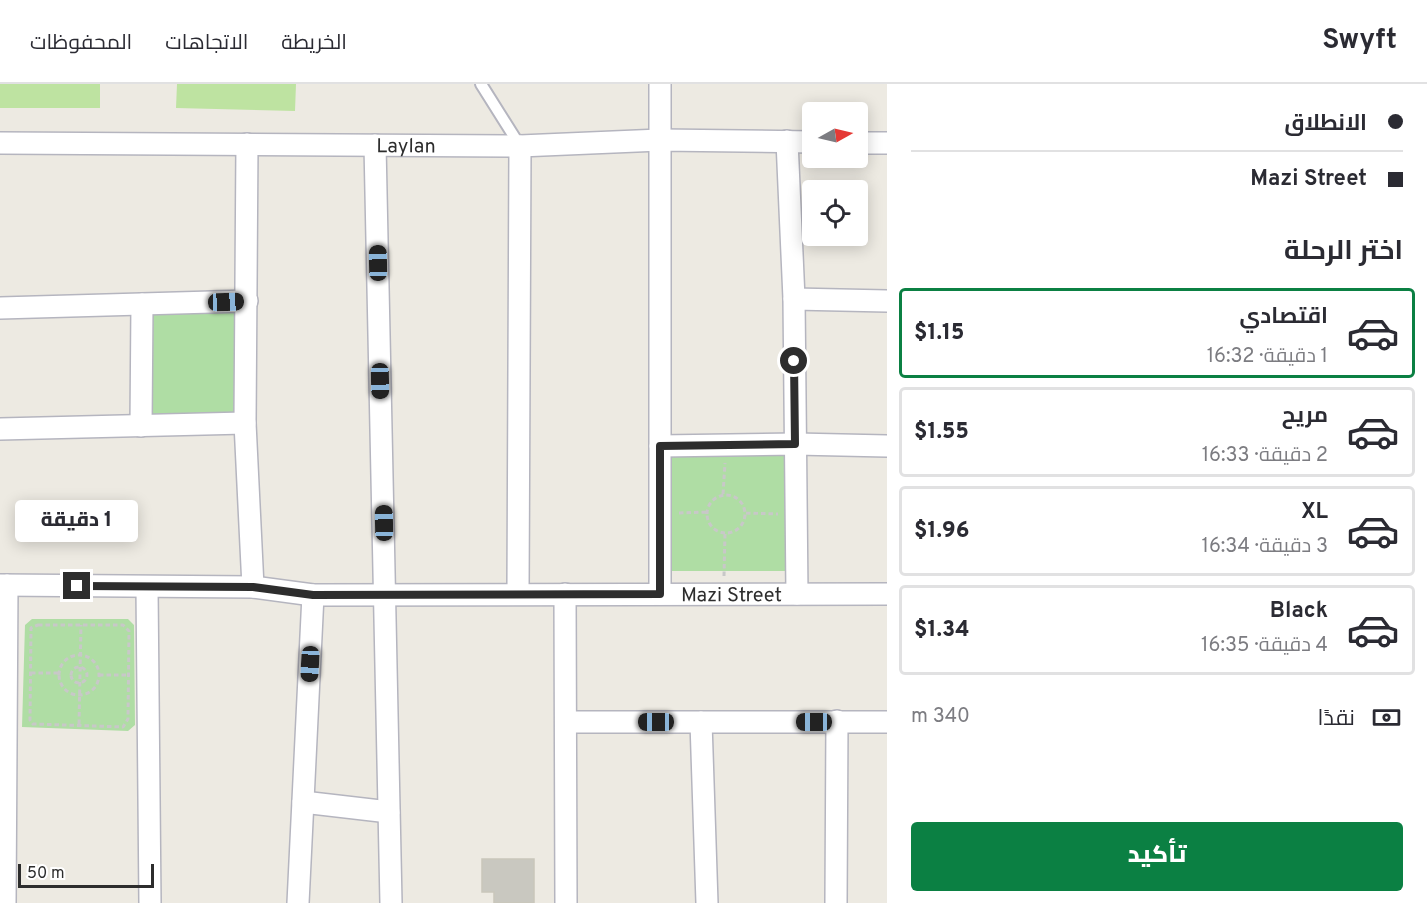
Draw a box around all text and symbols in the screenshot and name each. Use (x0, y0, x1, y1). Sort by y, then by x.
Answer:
text: Swyft (1322, 23, 1397, 59)
text: المحفوظات (30, 30, 132, 57)
text: الاتجاهات (165, 30, 248, 57)
text: الخريطة (281, 30, 347, 57)
north arrow (802, 102, 868, 168)
map controls (802, 102, 868, 246)
text: الانطلاق (1284, 111, 1367, 138)
street label: Laylan (376, 134, 436, 161)
text: Mazi Street (1250, 166, 1367, 193)
button: locate (802, 180, 868, 246)
text: اختر الرحلة (1284, 235, 1403, 269)
car (369, 245, 387, 281)
car (208, 292, 244, 312)
text: اقتصادي (1239, 304, 1328, 331)
icon: car (1346, 306, 1400, 360)
text: $1.15 (914, 320, 964, 347)
text: 1 دقيقة · 16:32 (1207, 344, 1328, 370)
route start (780, 347, 807, 374)
car (371, 363, 389, 399)
text: مريح (1282, 403, 1328, 430)
icon: car (1346, 405, 1400, 459)
text: $1.55 (914, 419, 969, 446)
text: 2 دقيقة · 16:33 (1202, 443, 1328, 469)
callout: 1 دقيقة (16, 499, 138, 541)
text: XL (1301, 499, 1328, 526)
icon: car (1346, 504, 1400, 558)
car (375, 505, 393, 541)
text: 1 دقيقة (41, 508, 112, 534)
text: $1.96 (914, 518, 969, 545)
text: 3 دقيقة · 16:34 (1201, 534, 1328, 560)
route end (63, 572, 90, 599)
street label: Mazi Street (681, 583, 782, 609)
text: Black (1270, 598, 1328, 625)
icon: car (1346, 603, 1400, 657)
text: $1.34 (914, 617, 970, 644)
text: 4 دقيقة · 16:35 (1201, 633, 1328, 659)
car (300, 646, 320, 682)
icon: cash (1370, 701, 1403, 734)
text: 340 m (911, 704, 970, 730)
text: نقدًا (1317, 706, 1355, 733)
car (638, 713, 674, 731)
car (796, 713, 832, 731)
button: تأكيد (911, 822, 1403, 891)
scale bar (18, 861, 154, 888)
text: 50 m (27, 864, 65, 884)

